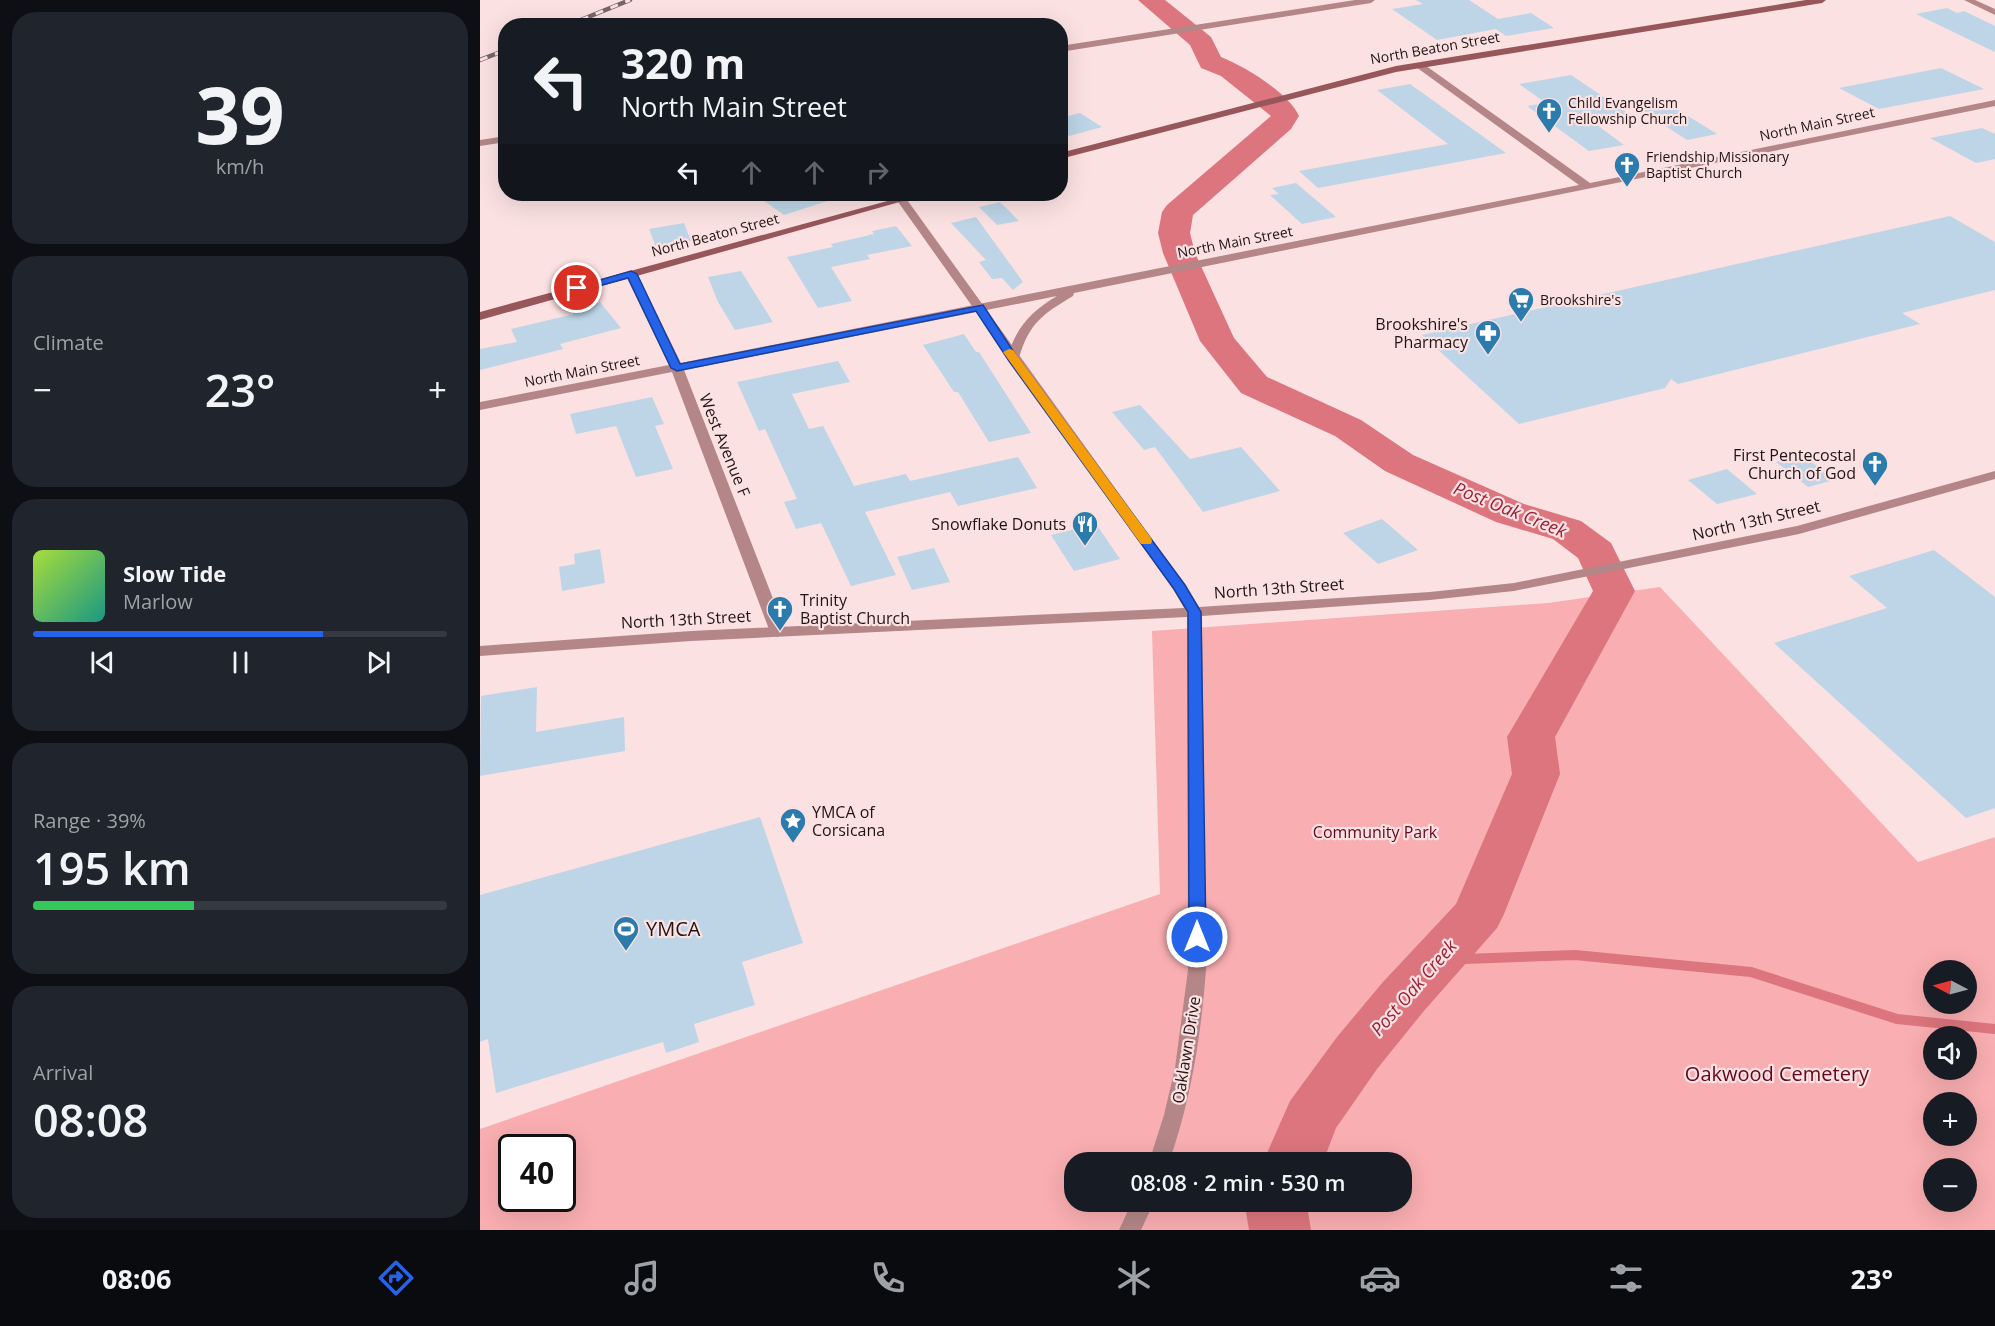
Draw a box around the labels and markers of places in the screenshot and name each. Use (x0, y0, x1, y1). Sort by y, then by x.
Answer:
place label: Child Evangelism Fellowship Church (1568, 93, 1687, 128)
church icon: Child Evangelism Fellowship Church (1534, 96, 1564, 134)
place label: Friendship Missionary Baptist Church (1646, 147, 1790, 182)
church icon: Friendship Missionary Baptist Church (1612, 150, 1642, 188)
pin (551, 262, 602, 313)
supermarket icon: Brookshire's (1506, 285, 1536, 323)
place label: Brookshire's (1540, 290, 1621, 309)
place label: Brookshire's Pharmacy (1375, 313, 1469, 353)
pharmacy icon: Brookshire's Pharmacy (1473, 318, 1503, 356)
place label: First Pentecostal Church of God (1733, 444, 1856, 484)
church icon: First Pentecostal Church of God (1860, 449, 1890, 487)
restaurant icon: Snowflake Donuts (1070, 509, 1100, 547)
place label: Snowflake Donuts (931, 513, 1066, 535)
place label: Trinity Baptist Church (800, 589, 910, 629)
church icon: Trinity Baptist Church (765, 594, 795, 632)
place label: YMCA of Corsicana (812, 801, 885, 841)
place icon: YMCA of Corsicana (778, 806, 808, 844)
sports icon: YMCA (611, 914, 641, 952)
place label: YMCA (646, 915, 701, 942)

